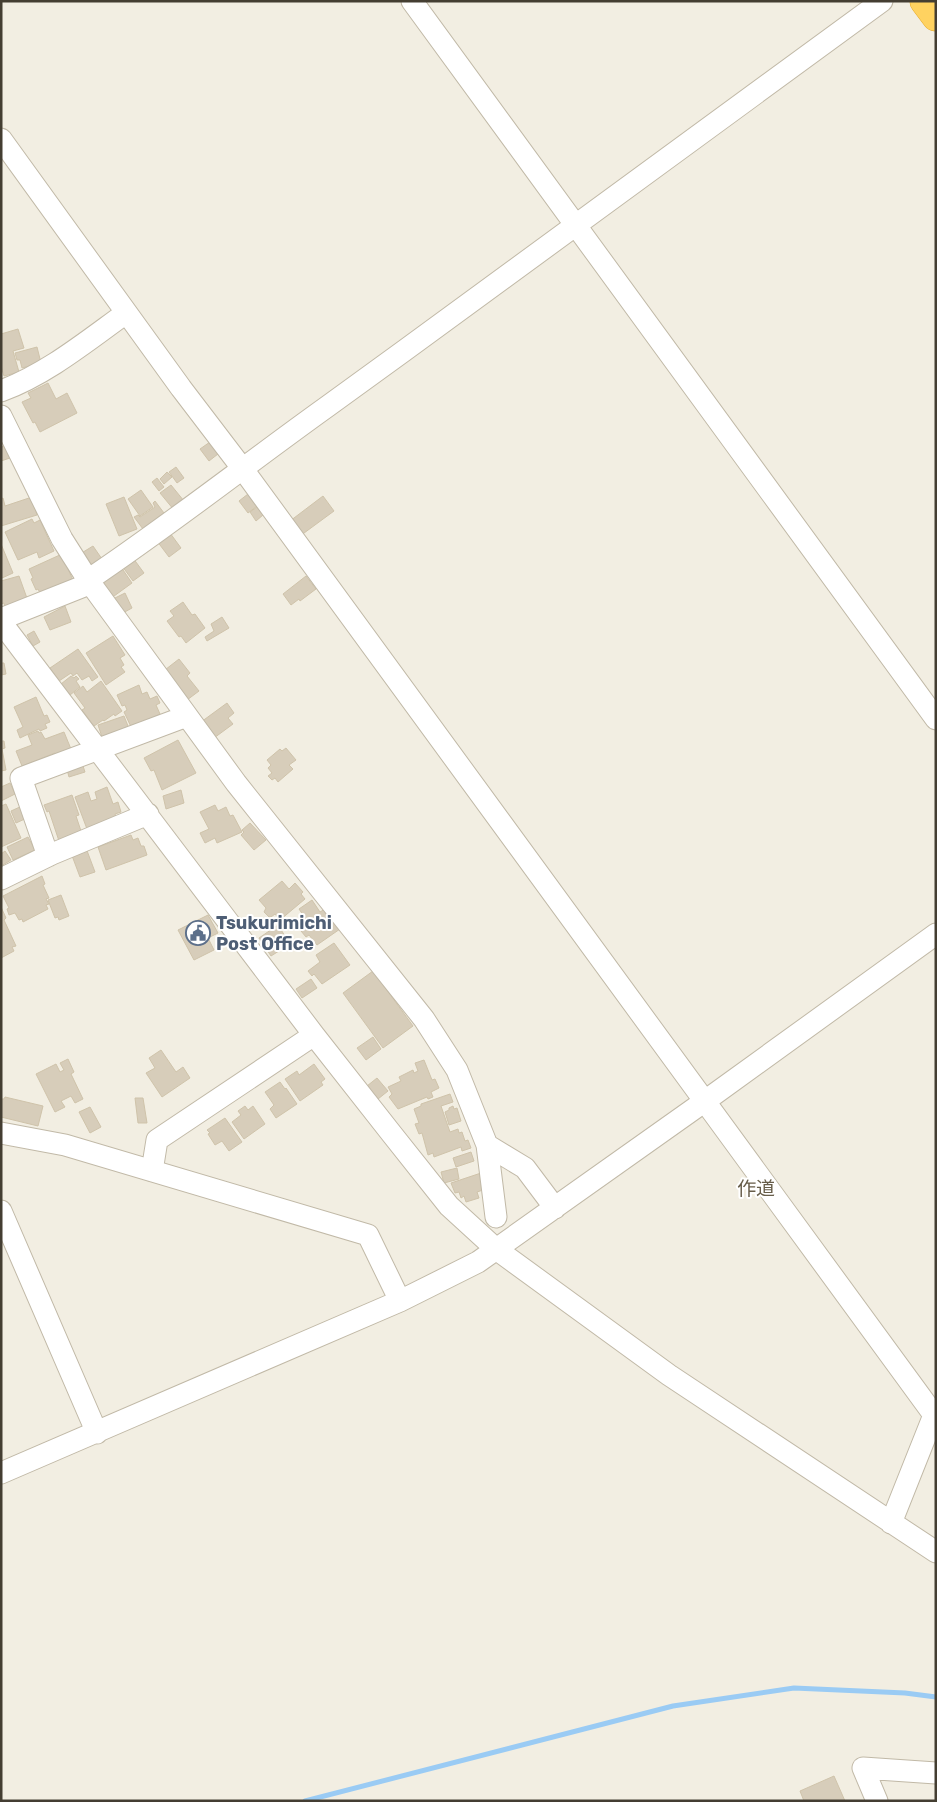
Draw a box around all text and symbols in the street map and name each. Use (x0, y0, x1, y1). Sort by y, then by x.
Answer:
place label: Tsukurimichi Post Office (216, 912, 332, 955)
public building icon: Tsukurimichi Post Office (185, 920, 211, 946)
district label: 作道 (737, 1177, 775, 1200)

